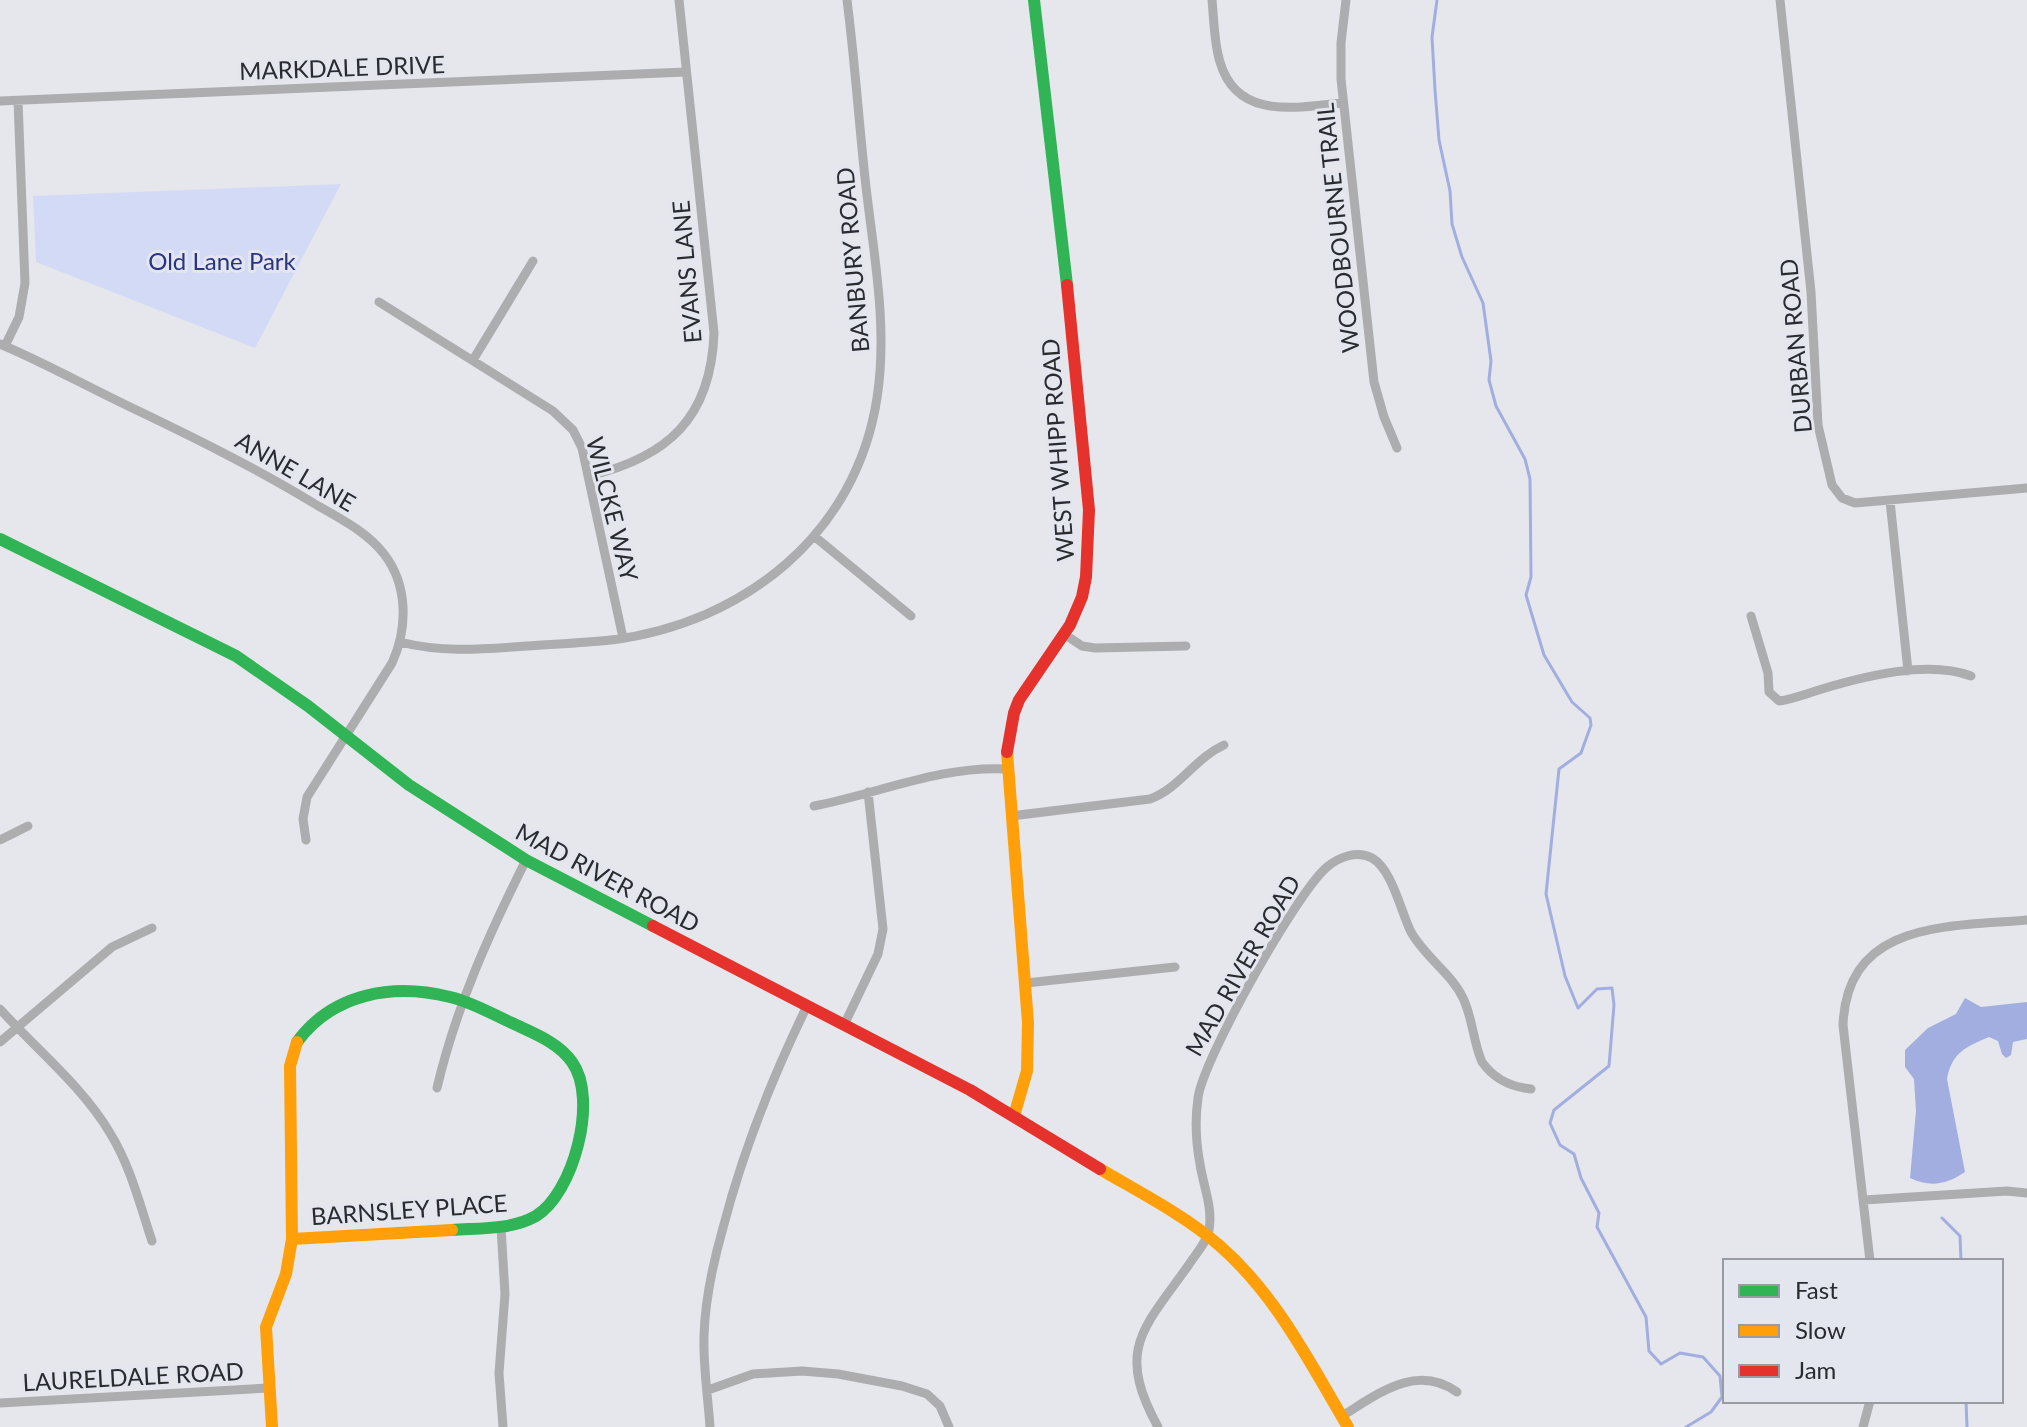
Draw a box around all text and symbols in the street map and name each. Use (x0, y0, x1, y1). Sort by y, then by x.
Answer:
street label: MARKDALE DRIVE (239, 49, 445, 85)
street label: WOODBOURNE TRAIL (1309, 102, 1365, 354)
street label: BANBURY ROAD (829, 166, 875, 354)
street label: EVANS LANE (665, 199, 707, 345)
park label: Old Lane Park (148, 246, 297, 275)
street label: DURBAN ROAD (1773, 258, 1817, 434)
street label: WEST WHIPP ROAD (1035, 338, 1079, 562)
street label: ANNE LANE (231, 425, 361, 517)
street label: WILCKE WAY (581, 434, 645, 584)
street label: MAD RIVER ROAD (511, 816, 705, 938)
street label: MAD RIVER ROAD (1178, 869, 1306, 1061)
street label: BARNSLEY PLACE (310, 1188, 508, 1230)
legend (1723, 1259, 2003, 1403)
text: Fast (1795, 1275, 1838, 1304)
text: Slow (1795, 1315, 1846, 1344)
text: Jam (1795, 1355, 1836, 1384)
street label: LAURELDALE ROAD (22, 1356, 244, 1396)

